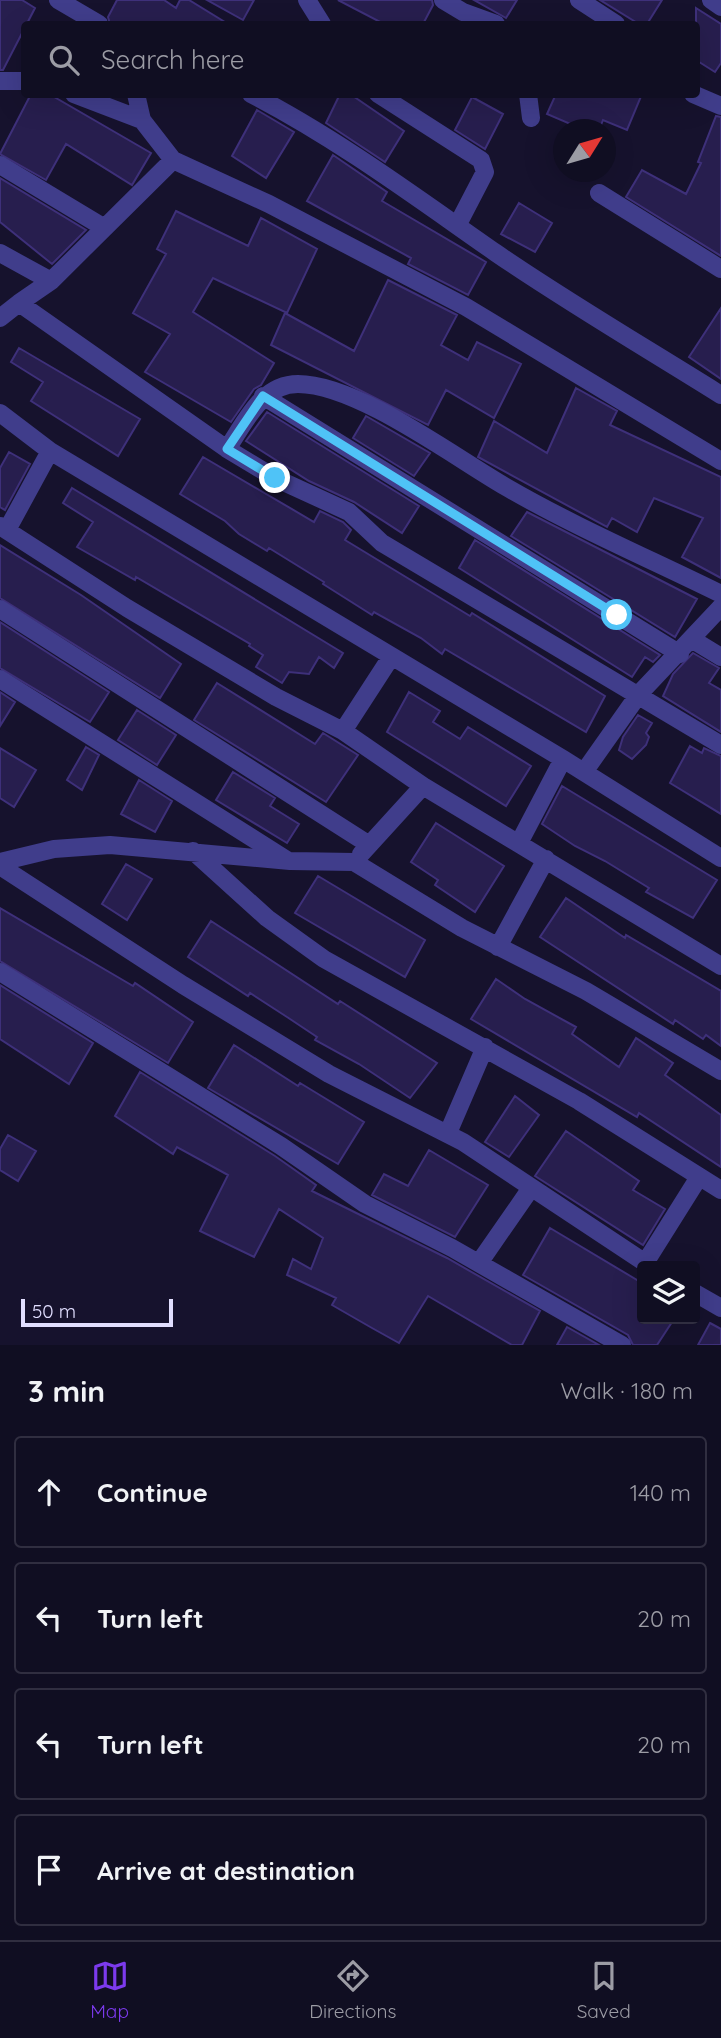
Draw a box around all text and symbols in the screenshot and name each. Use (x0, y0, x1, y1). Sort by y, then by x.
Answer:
search box (21, 21, 700, 98)
icon: search (45, 41, 83, 79)
text: Search here (101, 43, 245, 76)
north arrow (553, 119, 616, 182)
route end (259, 462, 290, 493)
route start (601, 599, 632, 630)
map controls (637, 1261, 700, 1324)
button: layers (637, 1261, 700, 1324)
scale bar (21, 1296, 173, 1328)
text: 50 m (32, 1299, 76, 1323)
text: 3 min (28, 1372, 105, 1410)
text: Walk · 180 m (561, 1376, 693, 1405)
icon: ahead (30, 1473, 68, 1511)
text: Continue (97, 1476, 208, 1509)
text: 140 m (630, 1478, 691, 1507)
icon: left (30, 1599, 68, 1637)
text: Turn left (97, 1602, 204, 1635)
text: 20 m (637, 1604, 691, 1633)
icon: left (30, 1725, 68, 1763)
text: Turn left (97, 1728, 204, 1761)
text: 20 m (637, 1730, 691, 1759)
icon: arrive (30, 1851, 68, 1889)
text: Arrive at destination (97, 1854, 355, 1887)
tab: Map (90, 1957, 129, 2023)
tab: Directions (309, 1957, 396, 2023)
tab: Saved (577, 1957, 631, 2023)

